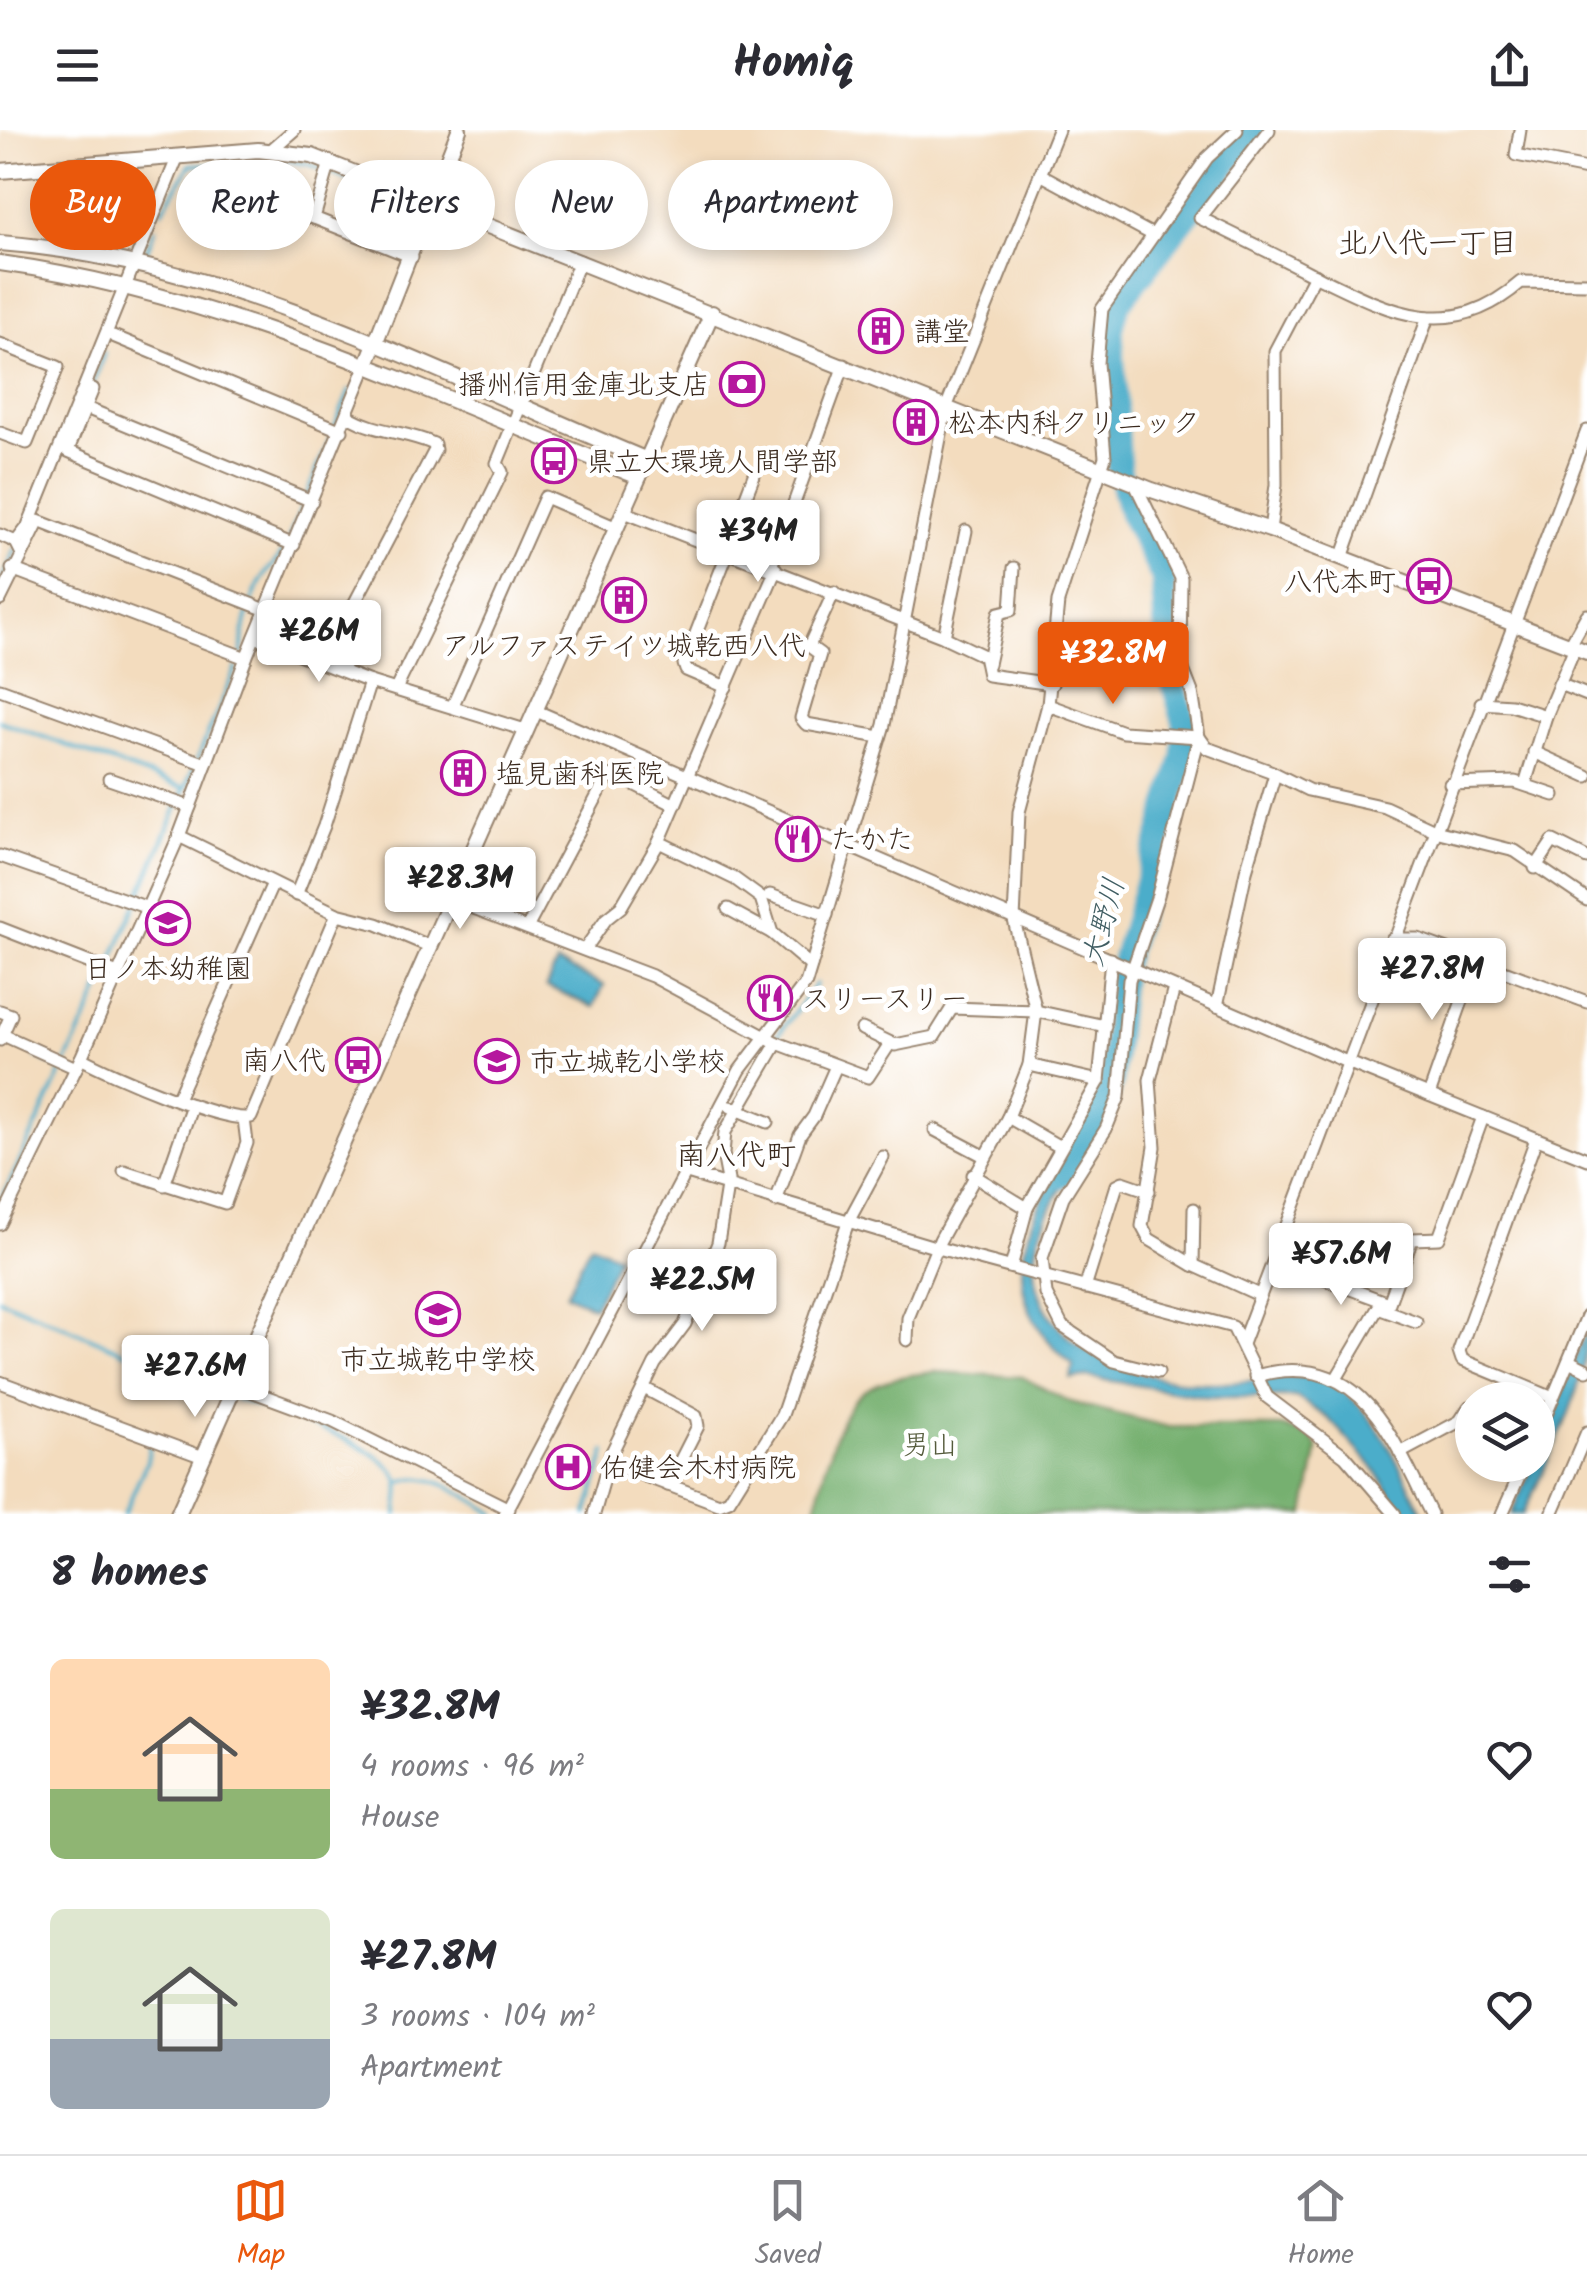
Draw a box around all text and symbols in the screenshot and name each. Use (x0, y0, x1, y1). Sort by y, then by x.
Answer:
text: Homiq (733, 29, 854, 101)
icon: menu (50, 38, 105, 93)
icon: share (1482, 38, 1537, 93)
chip: Buy (30, 160, 156, 250)
chip: Rent (176, 160, 314, 250)
chip: Filters (334, 160, 495, 250)
chip: New (515, 160, 648, 250)
chip: Apartment (668, 160, 893, 250)
district label: 北八代一丁目 (1338, 221, 1518, 269)
building icon: 講堂 (858, 308, 904, 354)
place label: 講堂 (914, 311, 970, 356)
bank icon: 播州信用金庫北支店 (719, 361, 765, 407)
place label: 播州信用金庫北支店 (458, 364, 710, 409)
building icon: 松本内科クリニック (893, 399, 939, 445)
place label: 松本内科クリニック (948, 402, 1200, 447)
bus stop icon: 県立大環境人間学部 (531, 438, 577, 484)
place label: 県立大環境人間学部 (586, 441, 838, 486)
pin: ¥34M (699, 500, 817, 585)
text: ¥34M (719, 507, 797, 558)
bus stop icon: 八代本町 (1406, 558, 1452, 604)
place label: 八代本町 (1284, 561, 1396, 606)
building icon: アルファステイツ城乾西八代 (601, 577, 647, 623)
pin: ¥26M (260, 600, 378, 685)
text: ¥26M (279, 607, 359, 658)
pin: ¥32.8M (1032, 622, 1194, 707)
place label: アルファステイツ城乾西八代 (442, 625, 806, 670)
text: ¥32.8M (1060, 629, 1166, 680)
building icon: 塩見歯科医院 (440, 750, 486, 796)
place label: 塩見歯科医院 (496, 753, 664, 798)
restaurant icon: たかた (775, 816, 821, 862)
place label: たかた (830, 819, 914, 864)
pin: ¥28.3M (379, 847, 541, 932)
text: ¥28.3M (407, 854, 513, 905)
water label: 大野川 (1070, 873, 1140, 972)
school or university icon: 日ノ本幼稚園 (145, 900, 191, 946)
pin: ¥27.8M (1351, 938, 1513, 1023)
text: ¥27.8M (1380, 945, 1484, 996)
place label: 日ノ本幼稚園 (84, 948, 252, 993)
restaurant icon: スリースリー (747, 975, 793, 1021)
place label: スリースリー (802, 978, 968, 1023)
bus stop icon: 南八代 (335, 1037, 381, 1083)
school or university icon: 市立城乾小学校 (474, 1038, 520, 1084)
place label: 南八代 (242, 1040, 326, 1085)
place label: 市立城乾小学校 (530, 1041, 726, 1086)
district label: 南八代町 (676, 1133, 796, 1181)
pin: ¥57.6M (1260, 1223, 1422, 1308)
text: ¥57.6M (1291, 1230, 1391, 1281)
pin: ¥22.5M (621, 1249, 783, 1334)
text: ¥22.5M (650, 1256, 754, 1307)
school or university icon: 市立城乾中学校 (415, 1291, 461, 1337)
pin: ¥27.6M (114, 1335, 276, 1420)
place label: 市立城乾中学校 (340, 1339, 536, 1384)
text: ¥27.6M (144, 1342, 246, 1393)
map controls (1455, 1382, 1555, 1482)
button: layers (1455, 1382, 1555, 1482)
park label: 男山 (902, 1424, 958, 1469)
hospital icon: 佑健会木村病院 (545, 1444, 591, 1490)
place label: 佑健会木村病院 (600, 1447, 796, 1492)
text: 8 homes (50, 1541, 208, 1608)
icon: filters (1482, 1547, 1537, 1602)
text: ¥32.8M (360, 1675, 500, 1742)
icon: home (130, 1699, 250, 1819)
icon: heart (1482, 1732, 1537, 1787)
text: 4 rooms · 96 m² (360, 1742, 584, 1793)
text: House (360, 1793, 439, 1844)
text: ¥27.8M (360, 1925, 497, 1992)
icon: home (130, 1949, 250, 2069)
icon: heart (1482, 1982, 1537, 2037)
text: 3 rooms · 104 m² (360, 1992, 595, 2043)
text: Apartment (360, 2043, 502, 2094)
tab: Map (233, 2173, 288, 2278)
tab: Saved (755, 2173, 821, 2278)
tab: Home (1287, 2173, 1354, 2278)

